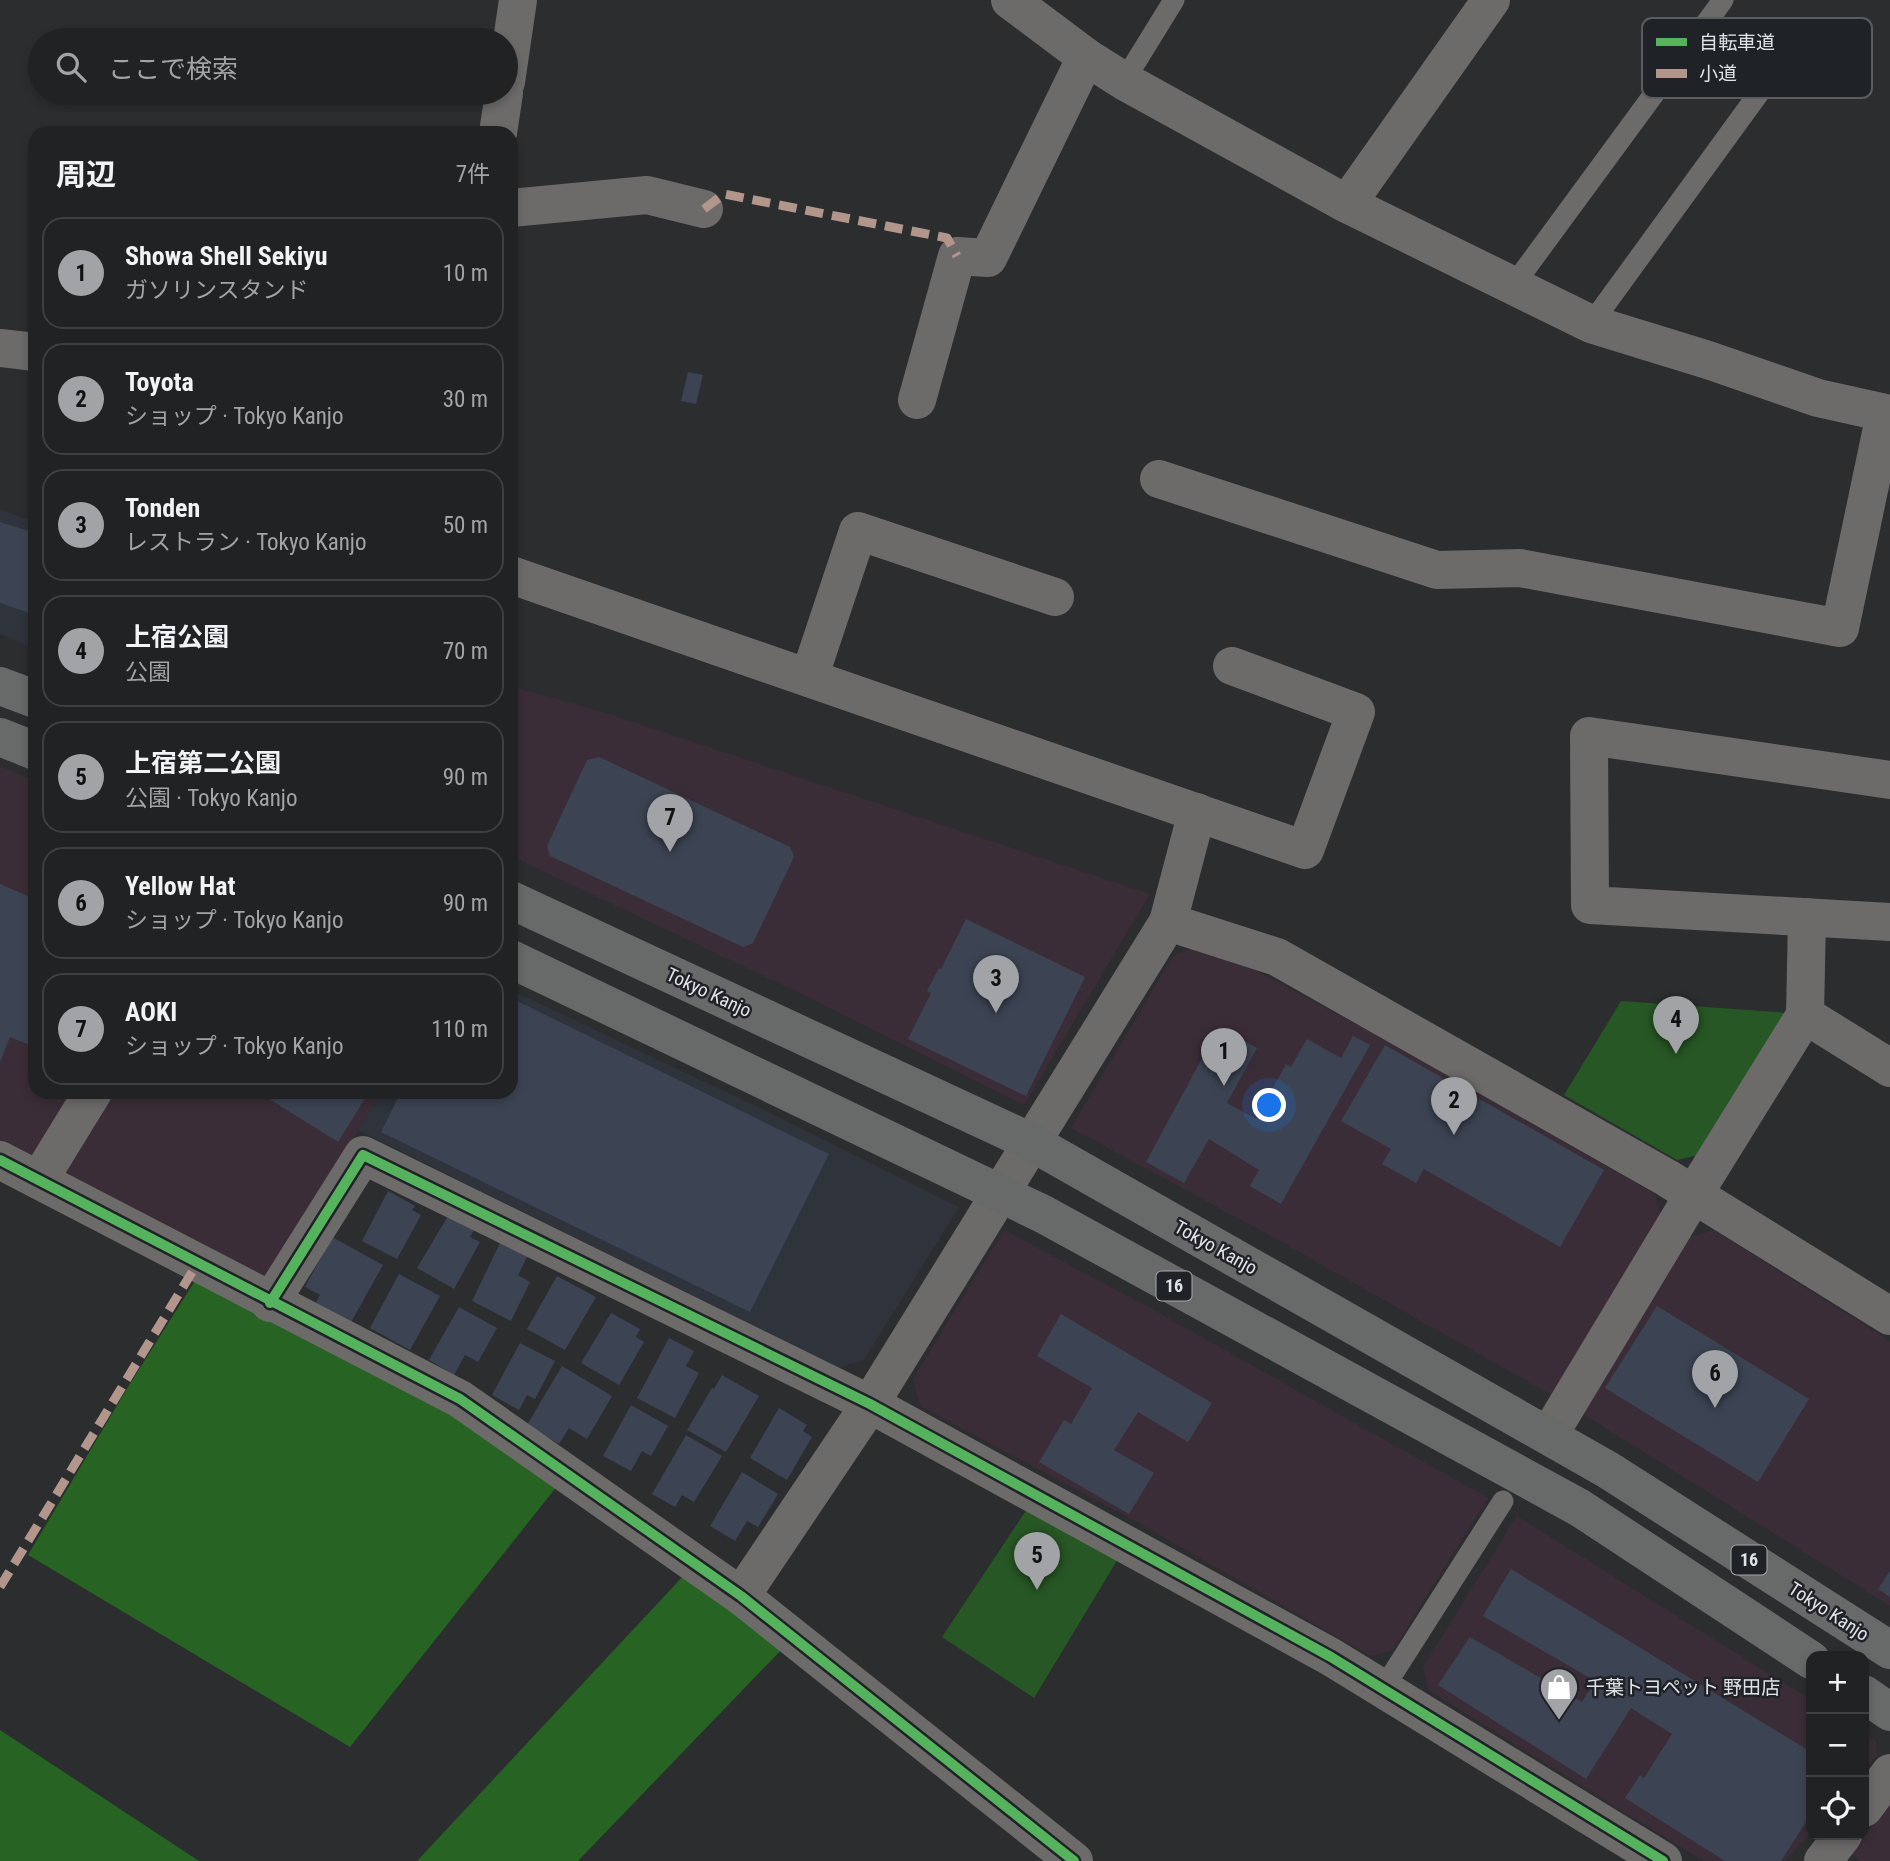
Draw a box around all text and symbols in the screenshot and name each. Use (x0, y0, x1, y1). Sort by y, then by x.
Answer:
legend (1642, 18, 1872, 98)
search box (28, 28, 518, 105)
text: 自転車道 (1699, 31, 1775, 54)
icon: search (52, 48, 90, 86)
text: ここで検索 (108, 54, 238, 84)
text: 小道 (1699, 62, 1737, 85)
text: 周辺 (56, 157, 116, 192)
text: 7件 (456, 161, 490, 188)
text: Showa Shell Sekiyu (125, 241, 328, 271)
text: 1 (75, 260, 87, 287)
text: 10 m (443, 260, 488, 287)
text: ガソリンスタンド (125, 277, 309, 304)
text: Toyota (125, 367, 194, 397)
text: 2 (75, 386, 87, 413)
text: 30 m (443, 386, 488, 413)
text: ショップ · Tokyo Kanjo (125, 403, 344, 430)
text: Tonden (125, 493, 200, 523)
text: 3 (75, 512, 87, 539)
text: 50 m (443, 512, 488, 539)
text: レストラン · Tokyo Kanjo (125, 529, 367, 556)
text: 上宿公園 (125, 622, 229, 652)
text: 4 (75, 638, 87, 665)
text: 70 m (443, 638, 488, 665)
text: 公園 (125, 659, 171, 686)
text: 上宿第二公園 (125, 748, 281, 778)
text: 5 (75, 764, 87, 791)
text: 90 m (443, 764, 488, 791)
text: 公園 · Tokyo Kanjo (125, 785, 298, 812)
pin: 7 (647, 794, 693, 852)
text: Yellow Hat (125, 871, 235, 901)
text: 6 (75, 890, 87, 917)
text: 90 m (443, 890, 488, 917)
text: ショップ · Tokyo Kanjo (125, 907, 344, 934)
pin: 3 (973, 955, 1019, 1013)
street label: Tokyo Kanjo (663, 963, 755, 1022)
pin: 4 (1653, 996, 1699, 1054)
text: AOKI (125, 997, 177, 1027)
text: 7 (75, 1016, 87, 1043)
text: 110 m (431, 1016, 488, 1043)
pin: 1 (1201, 1028, 1247, 1086)
text: ショップ · Tokyo Kanjo (125, 1033, 344, 1060)
pin: 2 (1431, 1077, 1477, 1135)
your location (1252, 1088, 1286, 1122)
street label: Tokyo Kanjo (1170, 1215, 1261, 1280)
road number: 16 (1156, 1272, 1192, 1301)
pin: 6 (1692, 1350, 1738, 1408)
pin: 5 (1014, 1532, 1060, 1590)
road number: 16 (1732, 1546, 1766, 1574)
street label: Tokyo Kanjo (1784, 1577, 1873, 1646)
map controls (1806, 1651, 1869, 1840)
button: + (1806, 1651, 1869, 1714)
shop icon: 千葉トヨペット 野田店 (1538, 1666, 1580, 1721)
place label: 千葉トヨペット 野田店 (1586, 1676, 1780, 1699)
button: − (1806, 1714, 1869, 1777)
button: locate (1806, 1777, 1869, 1840)

